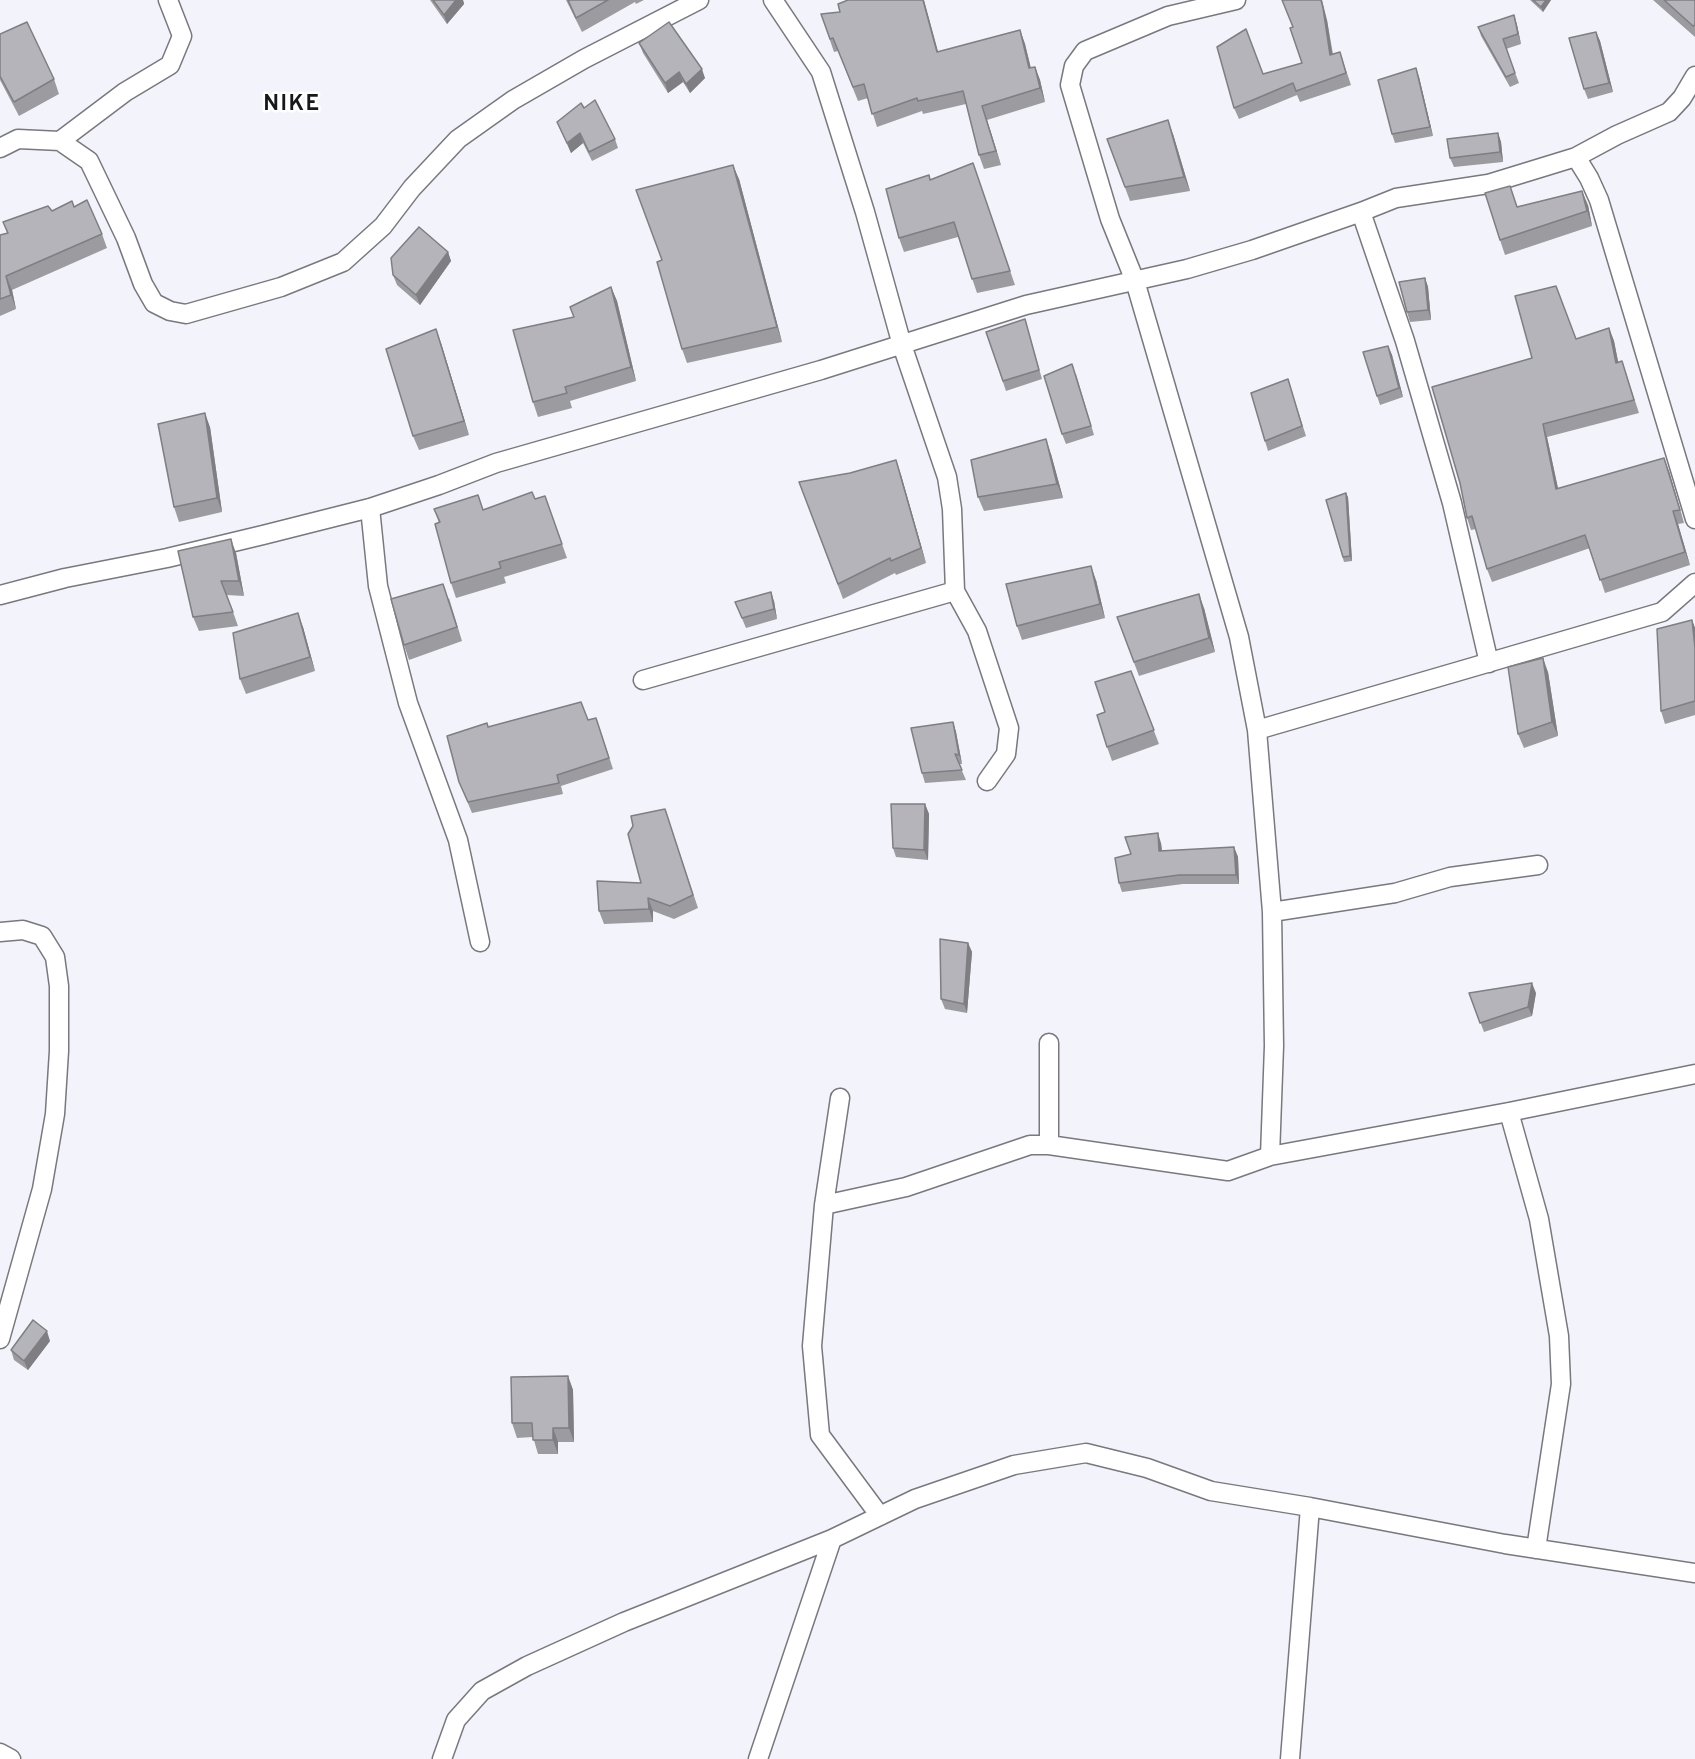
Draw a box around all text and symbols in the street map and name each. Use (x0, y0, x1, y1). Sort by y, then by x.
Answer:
district label: NIKE (263, 93, 321, 119)

